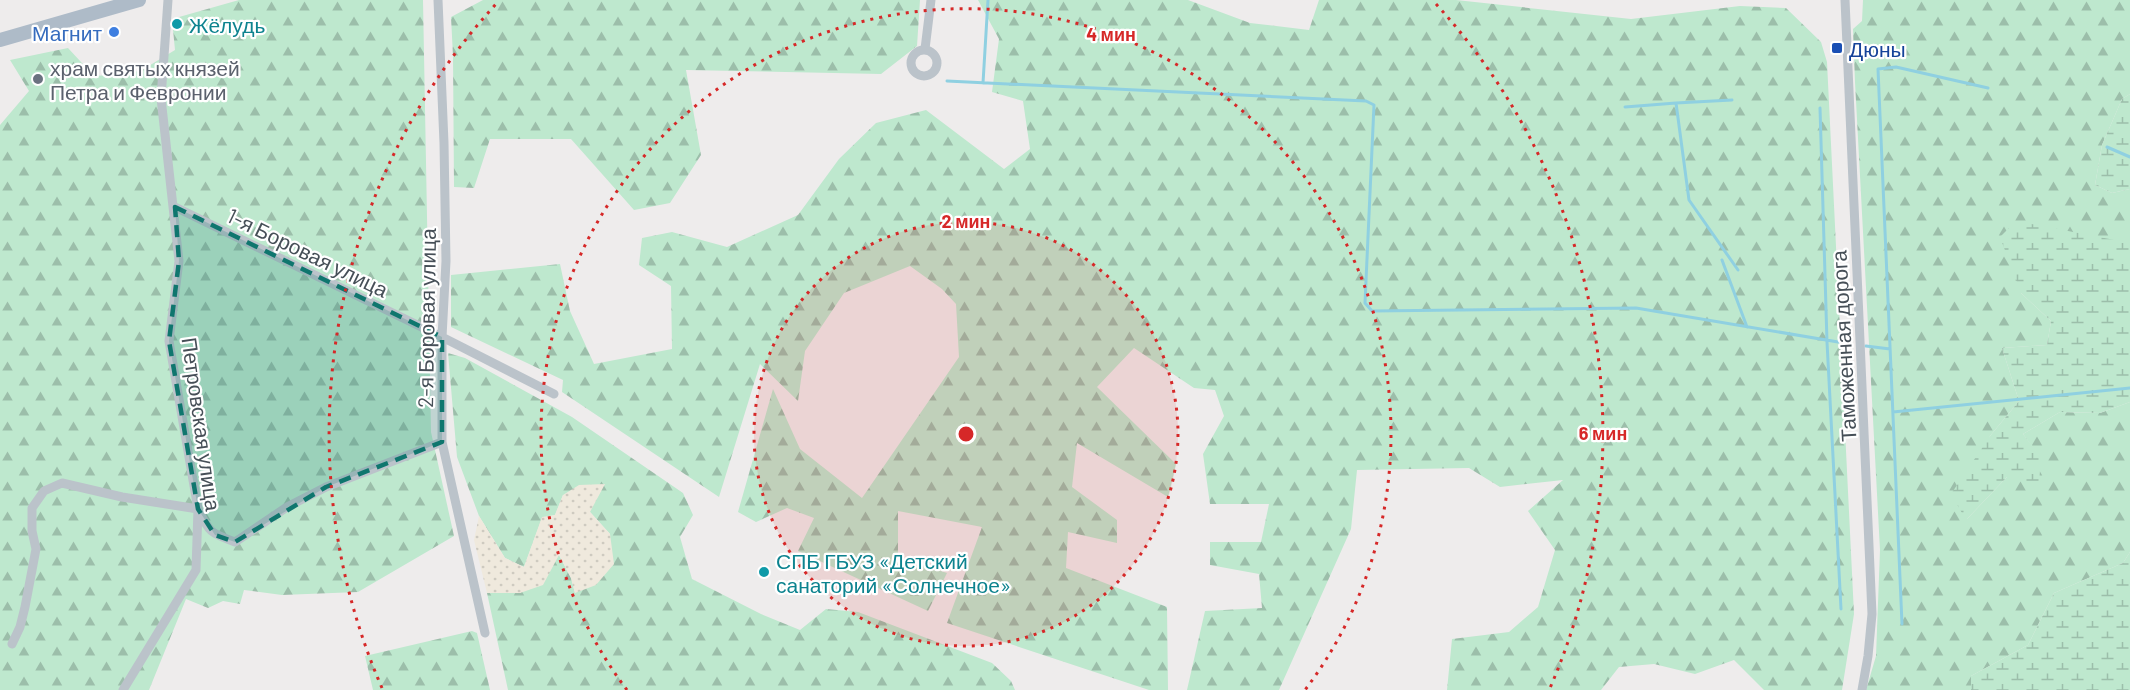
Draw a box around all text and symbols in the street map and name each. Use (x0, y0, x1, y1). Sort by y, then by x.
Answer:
place label: Жёлудь (189, 12, 265, 37)
marker: Жёлудь (170, 17, 184, 31)
place label: Магнит (32, 20, 102, 45)
text: 4 мин (1086, 23, 1136, 45)
marker: Магнит (107, 25, 121, 39)
place label: Дюны (1849, 36, 1906, 61)
marker: Дюны (1830, 41, 1844, 55)
place label: храм святых князей Петра и Февронии (50, 55, 240, 104)
marker: храм святых князей Петра и Февронии (31, 72, 45, 86)
street label: 1-я Боровая улица (223, 202, 393, 302)
text: 2 мин (942, 210, 990, 232)
street label: 2-я Боровая улица (412, 228, 440, 408)
street label: Таможенная дорога (1825, 249, 1861, 442)
street label: Петровская улица (177, 336, 227, 513)
text: 6 мин (1579, 422, 1627, 444)
centre of rings (956, 424, 976, 444)
place label: СПБ ГБУЗ «Детский санаторий «Солнечное» (776, 548, 1011, 597)
marker: СПБ ГБУЗ «Детский санаторий «Солнечное» (757, 565, 771, 579)

